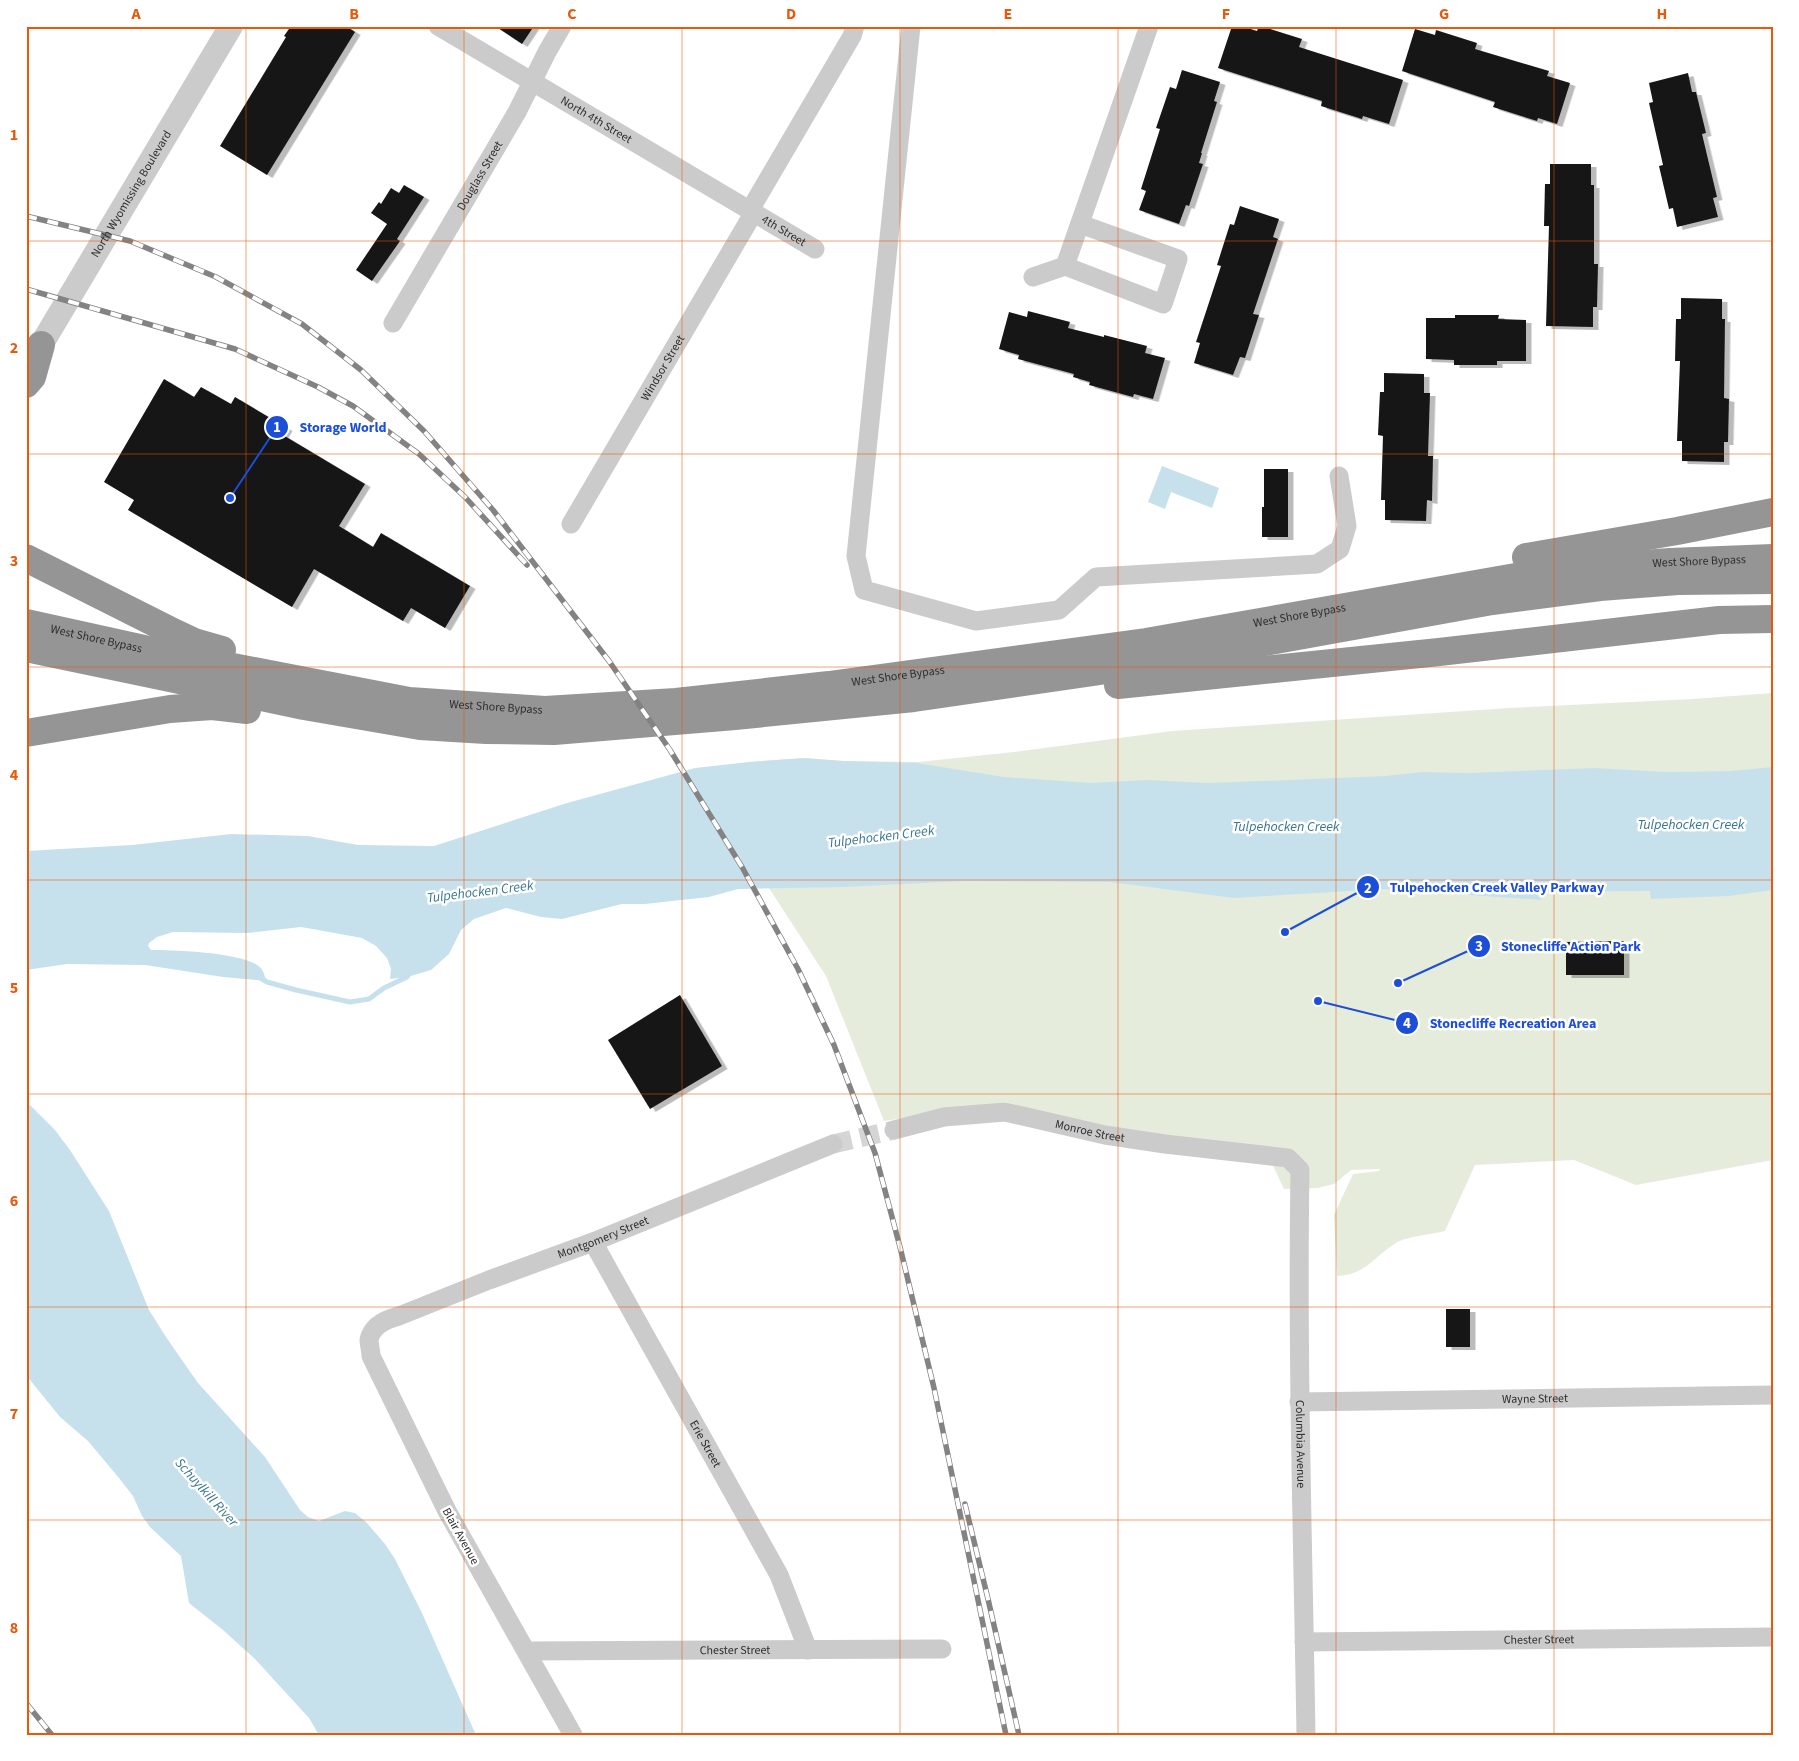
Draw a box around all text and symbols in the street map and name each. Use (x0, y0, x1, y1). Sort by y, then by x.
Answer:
text: A (130, 3, 141, 25)
text: B (349, 3, 359, 25)
text: C (567, 3, 577, 25)
text: D (786, 3, 796, 25)
text: E (1004, 3, 1012, 25)
text: F (1222, 3, 1230, 25)
text: G (1439, 3, 1449, 25)
text: H (1657, 3, 1667, 25)
street label: North 4th Street (557, 92, 635, 148)
text: 1 (10, 124, 18, 146)
street label: North Wyomissing Boulevard (87, 127, 176, 261)
street label: Douglass Street (453, 138, 507, 214)
street label: 4th Street (758, 211, 809, 251)
street label: Windsor Street (637, 332, 689, 404)
text: 2 (10, 337, 18, 359)
callout: Storage World (264, 412, 396, 441)
text: 1 (273, 417, 281, 438)
text: Storage World (300, 418, 386, 438)
text: 3 (10, 550, 18, 572)
street label: West Shore Bypass (1652, 551, 1746, 572)
street label: West Shore Bypass (1252, 599, 1347, 632)
street label: West Shore Bypass (49, 621, 144, 657)
street label: West Shore Bypass (851, 661, 946, 691)
street label: West Shore Bypass (449, 696, 543, 719)
text: 4 (10, 764, 19, 786)
water label: Tulpehocken Creek (1637, 815, 1745, 835)
water label: Tulpehocken Creek (1232, 817, 1340, 837)
water label: Tulpehocken Creek (827, 821, 936, 853)
callout: Tulpehocken Creek Valley Parkway (1355, 873, 1615, 902)
water label: Tulpehocken Creek (426, 876, 535, 908)
text: 2 (1364, 878, 1372, 899)
text: Tulpehocken Creek Valley Parkway (1390, 878, 1605, 898)
callout: Stonecliffe Action Park (1467, 931, 1651, 960)
text: 3 (1475, 936, 1483, 957)
text: Stonecliffe Action Park (1501, 937, 1641, 957)
text: 5 (10, 977, 18, 999)
callout: Stonecliffe Recreation Area (1395, 1009, 1606, 1038)
text: 4 (1403, 1013, 1411, 1034)
text: Stonecliffe Recreation Area (1430, 1014, 1596, 1034)
street label: Monroe Street (1053, 1116, 1126, 1147)
text: 6 (10, 1190, 18, 1212)
street label: Montgomery Street (555, 1212, 651, 1263)
street label: Wayne Street (1502, 1390, 1568, 1408)
street label: Columbia Avenue (1291, 1400, 1309, 1488)
text: 7 (10, 1403, 18, 1425)
street label: Erie Street (685, 1417, 725, 1471)
water label: Schuylkill River (170, 1454, 243, 1532)
street label: Blair Avenue (438, 1505, 483, 1568)
text: 8 (10, 1617, 18, 1639)
street label: Chester Street (1504, 1631, 1574, 1649)
street label: Chester Street (700, 1642, 770, 1659)

